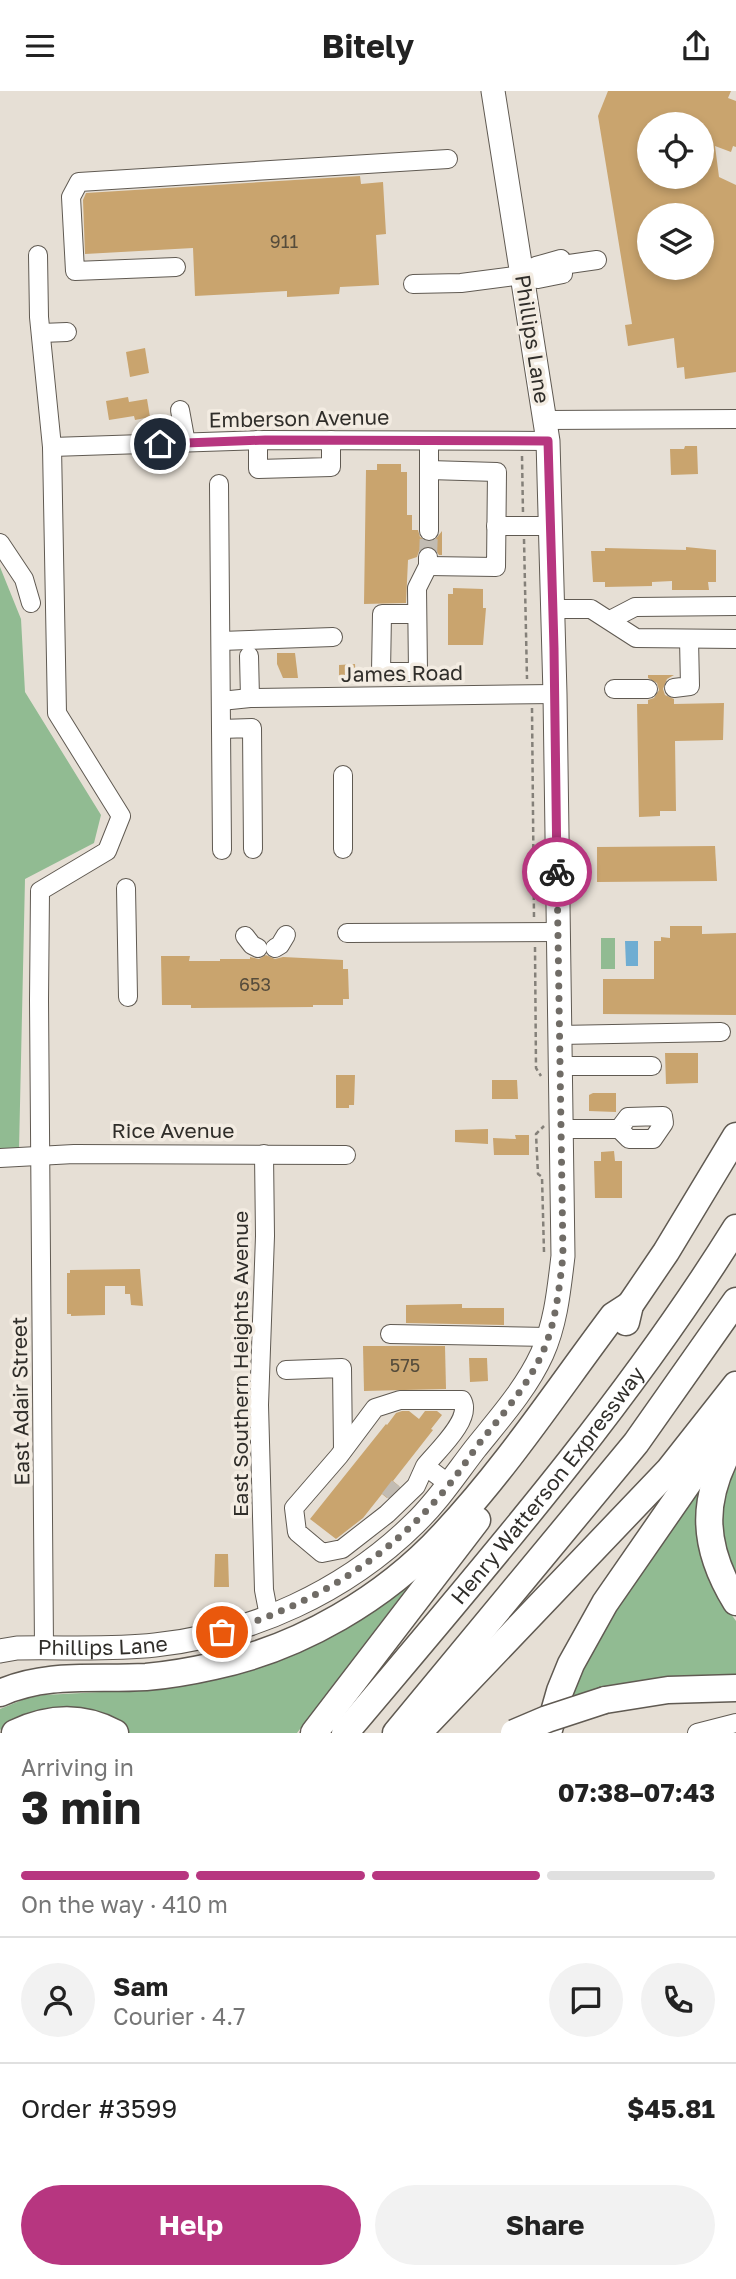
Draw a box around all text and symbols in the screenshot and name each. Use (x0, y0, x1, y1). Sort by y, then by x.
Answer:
icon: menu (21, 27, 59, 65)
text: Bitely (322, 27, 414, 65)
icon: share (677, 27, 715, 65)
map controls (637, 112, 714, 280)
button: locate (637, 112, 714, 189)
button: layers (637, 203, 714, 280)
house number: 911 (270, 230, 298, 252)
street label: Phillips Lane (510, 273, 556, 405)
street label: Emberson Avenue (208, 403, 390, 433)
pin (130, 414, 190, 474)
icon: home (141, 425, 179, 463)
street label: James Road (341, 659, 463, 687)
courier (522, 837, 592, 907)
icon: bike (538, 853, 576, 891)
house number: 653 (239, 973, 271, 995)
street label: Rice Avenue (112, 1117, 234, 1143)
street label: East Southern Heights Avenue (227, 1211, 253, 1517)
street label: East Adair Street (6, 1316, 34, 1486)
house number: 575 (390, 1354, 420, 1376)
street label: Henry Watterson Expressway (445, 1361, 650, 1609)
pin (192, 1602, 252, 1662)
icon: bag (203, 1613, 241, 1651)
street label: Phillips Lane (38, 1630, 169, 1660)
text: Arriving in (21, 1753, 134, 1781)
text: 07:38–07:43 (558, 1777, 715, 1808)
text: 3 min (21, 1779, 141, 1834)
text: On the way · 410 m (21, 1890, 228, 1918)
button: person (21, 1963, 95, 2037)
button: chat (549, 1963, 623, 2037)
button: phone (641, 1963, 715, 2037)
text: Sam (113, 1971, 168, 2002)
text: Courier · 4.7 (113, 2002, 245, 2030)
text: Order #3599 (21, 2093, 177, 2124)
text: $45.81 (627, 2093, 715, 2124)
button: Help (21, 2185, 361, 2265)
button: Share (375, 2185, 715, 2265)

